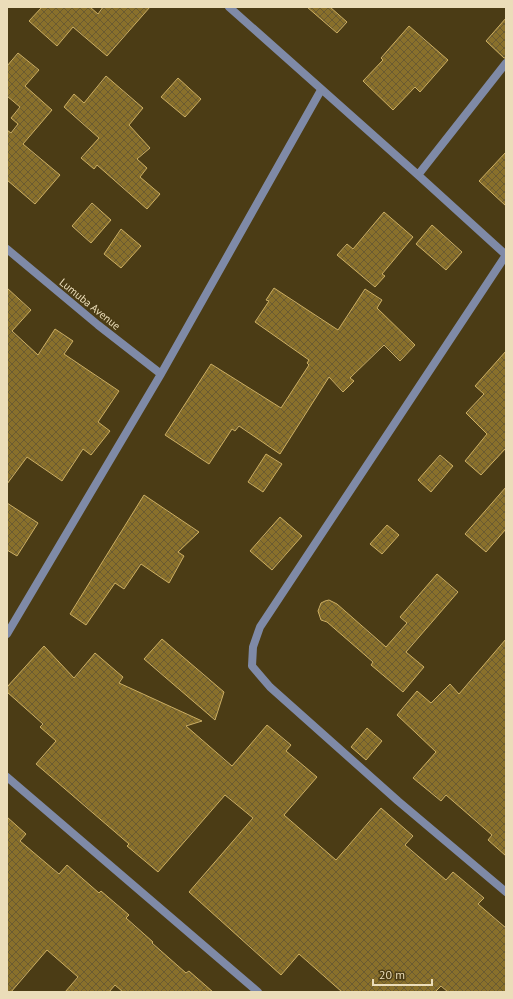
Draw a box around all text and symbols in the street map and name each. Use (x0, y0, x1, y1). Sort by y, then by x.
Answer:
street label: Lumuba Avenue (57, 275, 124, 333)
scale bar (373, 961, 432, 987)
text: 20 m (379, 967, 405, 982)

